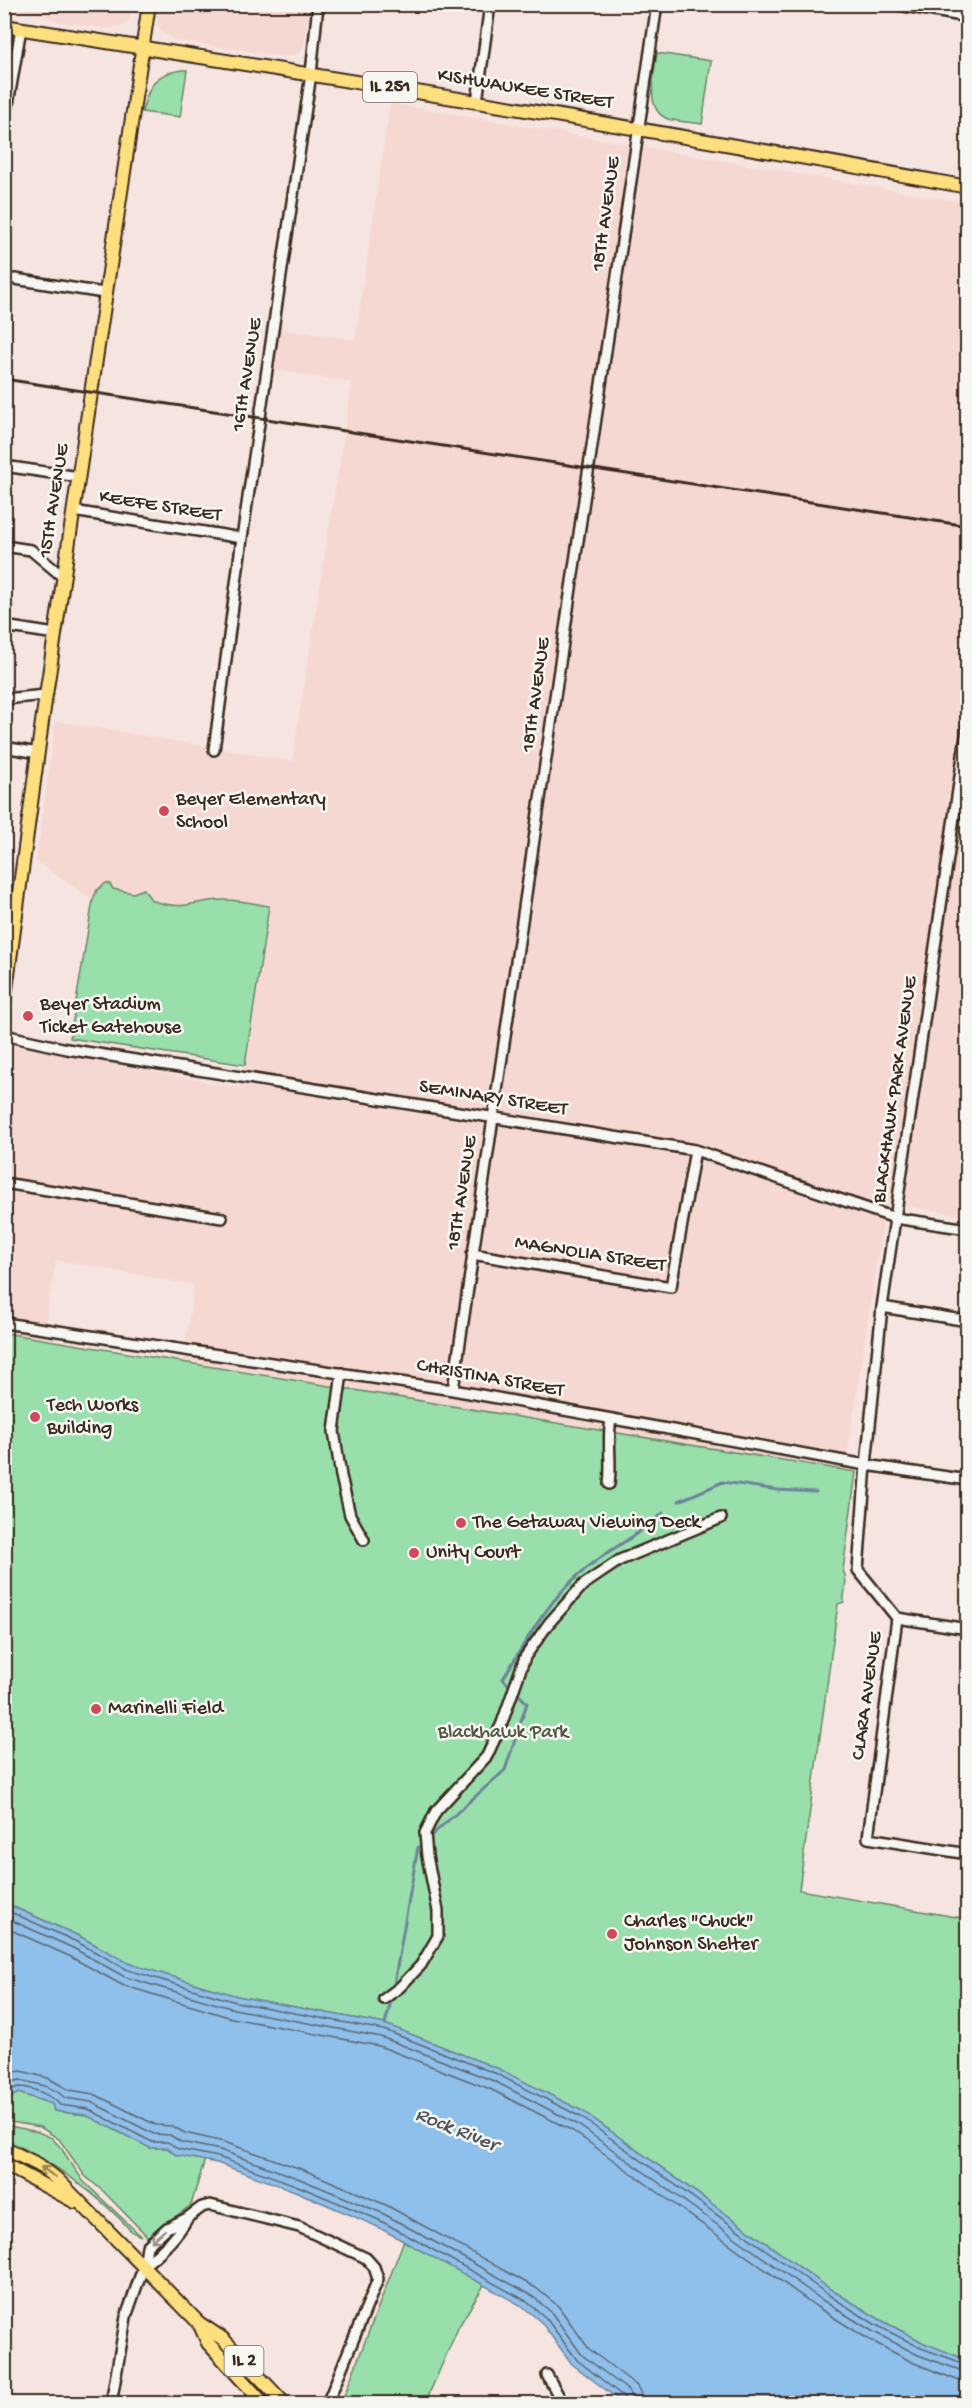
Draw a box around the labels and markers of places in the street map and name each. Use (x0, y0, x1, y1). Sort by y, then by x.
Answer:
place label: Beyer Elementary School (175, 789, 326, 835)
marker: Beyer Elementary School (157, 804, 171, 818)
place label: Beyer Stadium Ticket Gatehouse (39, 994, 182, 1040)
marker: Beyer Stadium Ticket Gatehouse (21, 1009, 35, 1023)
place label: Tech Works Building (46, 1395, 139, 1441)
marker: Tech Works Building (28, 1410, 42, 1424)
place label: The Getaway Viewing Deck (472, 1512, 702, 1535)
marker: The Getaway Viewing Deck (454, 1516, 468, 1530)
place label: Unity Court (426, 1542, 522, 1565)
marker: Unity Court (407, 1546, 421, 1560)
place label: Marinelli Field (108, 1698, 225, 1721)
marker: Marinelli Field (89, 1702, 103, 1716)
place label: Charles "Chuck" Johnson Shelter (624, 1911, 759, 1957)
marker: Charles "Chuck" Johnson Shelter (605, 1927, 619, 1941)

